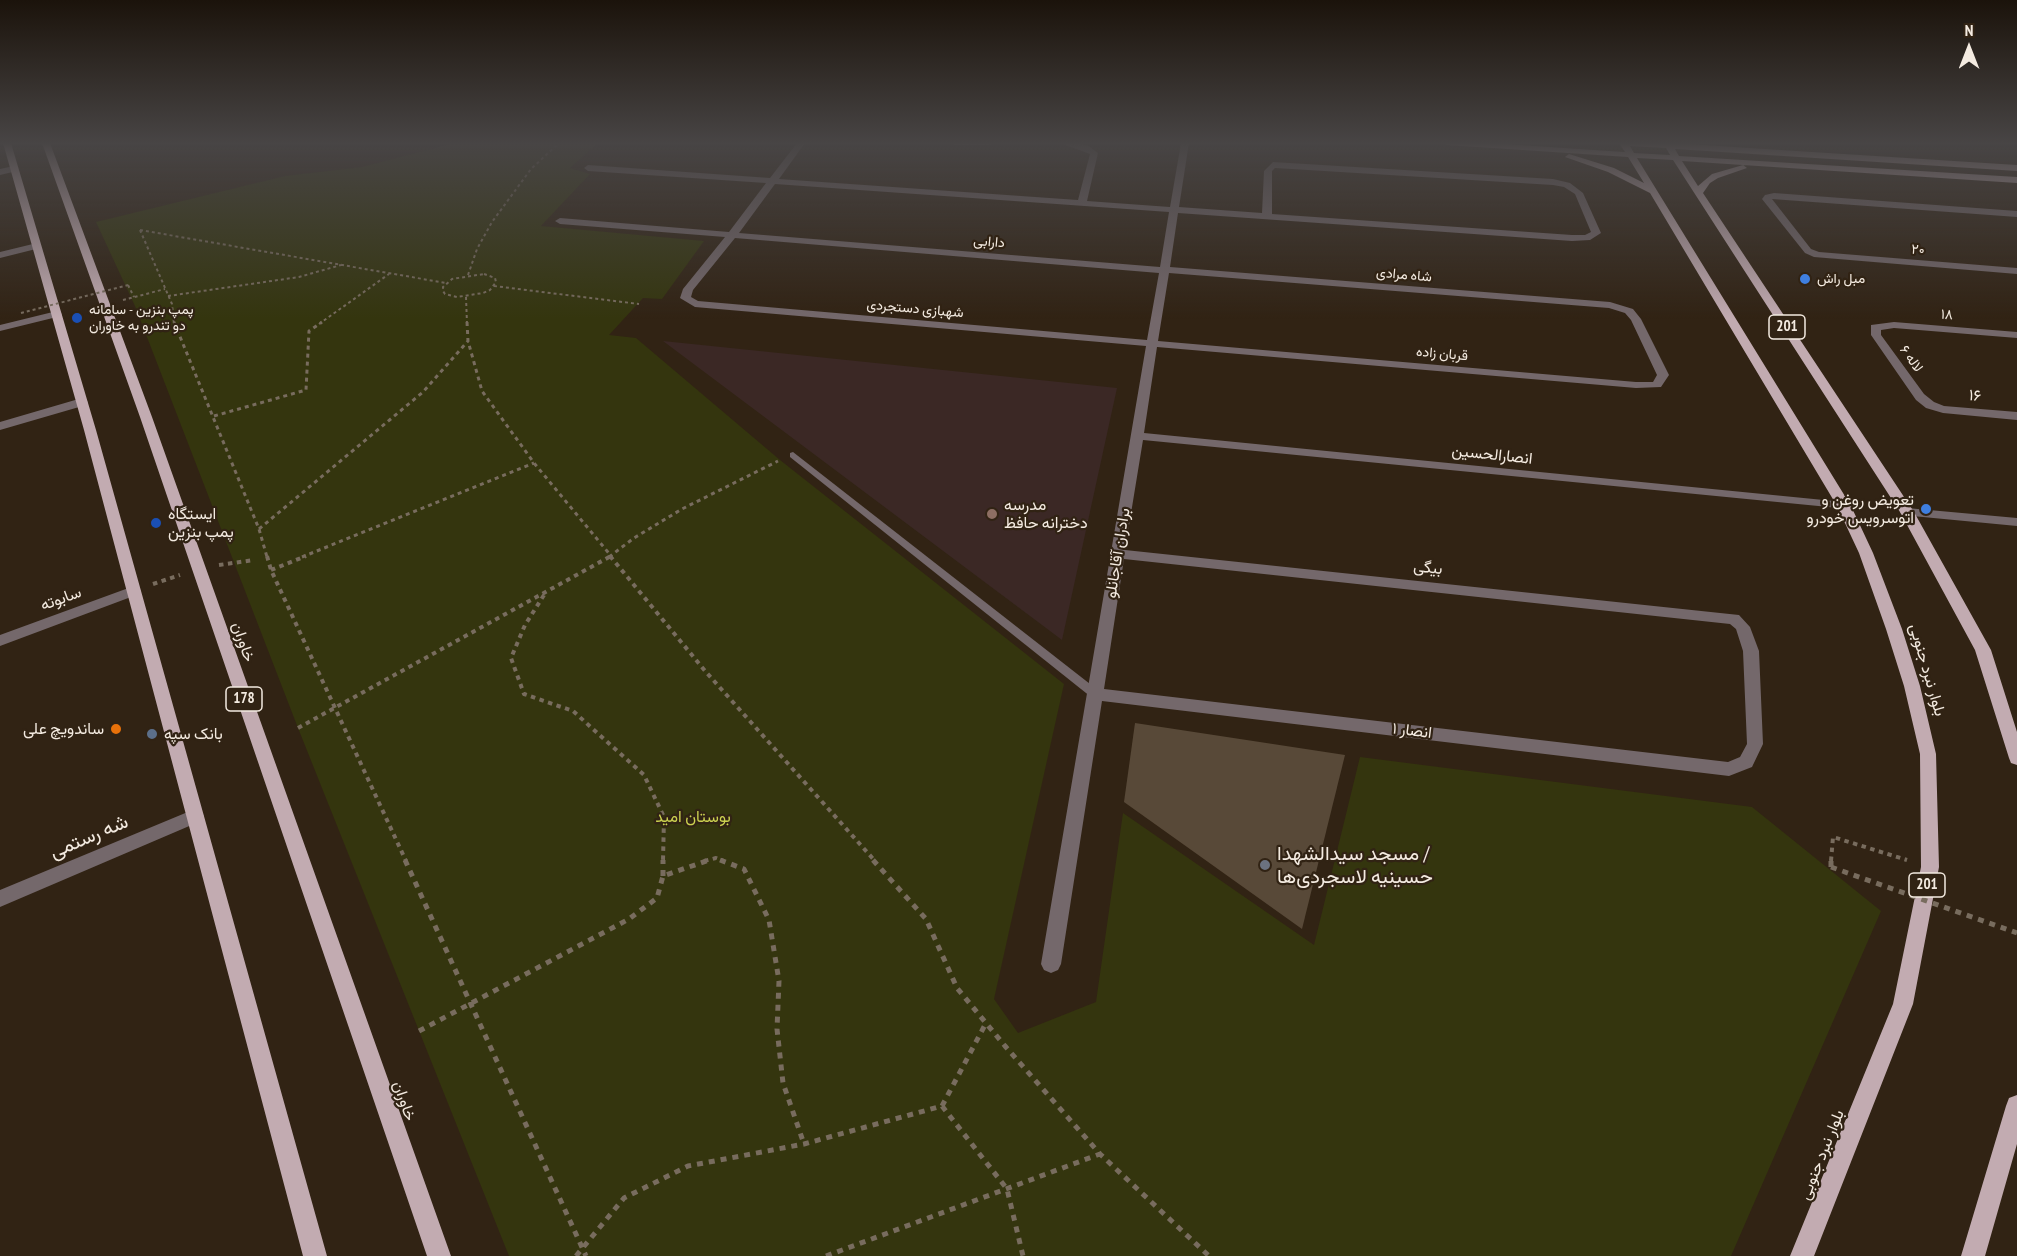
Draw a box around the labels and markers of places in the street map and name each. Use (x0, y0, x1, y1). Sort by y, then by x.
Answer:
place label: مبل راش (1817, 271, 1865, 287)
marker: مبل راش (1798, 272, 1812, 286)
place label: پمپ بنزین - سامانه دو تندرو به خاوران (89, 302, 194, 334)
marker: پمپ بنزین - سامانه دو تندرو به خاوران (70, 311, 84, 325)
place label: تعویض روغن و اتوسرویس خودرو (1807, 490, 1914, 528)
place label: مدرسه دخترانه حافظ (1004, 495, 1088, 533)
marker: تعویض روغن و اتوسرویس خودرو (1919, 502, 1933, 516)
place label: ایستگاه پمپ بنزین (168, 504, 234, 542)
marker: مدرسه دخترانه حافظ (985, 507, 999, 521)
marker: ایستگاه پمپ بنزین (149, 516, 163, 530)
place label: ساندویچ علی (23, 719, 104, 739)
marker: ساندویچ علی (109, 722, 123, 736)
place label: بانک سپه (164, 724, 223, 744)
marker: بانک سپه (145, 727, 159, 741)
place label: مسجد سیدالشهدا / حسینیه لاسجردی‌ها (1277, 842, 1433, 889)
marker: مسجد سیدالشهدا / حسینیه لاسجردی‌ها (1258, 858, 1272, 872)

